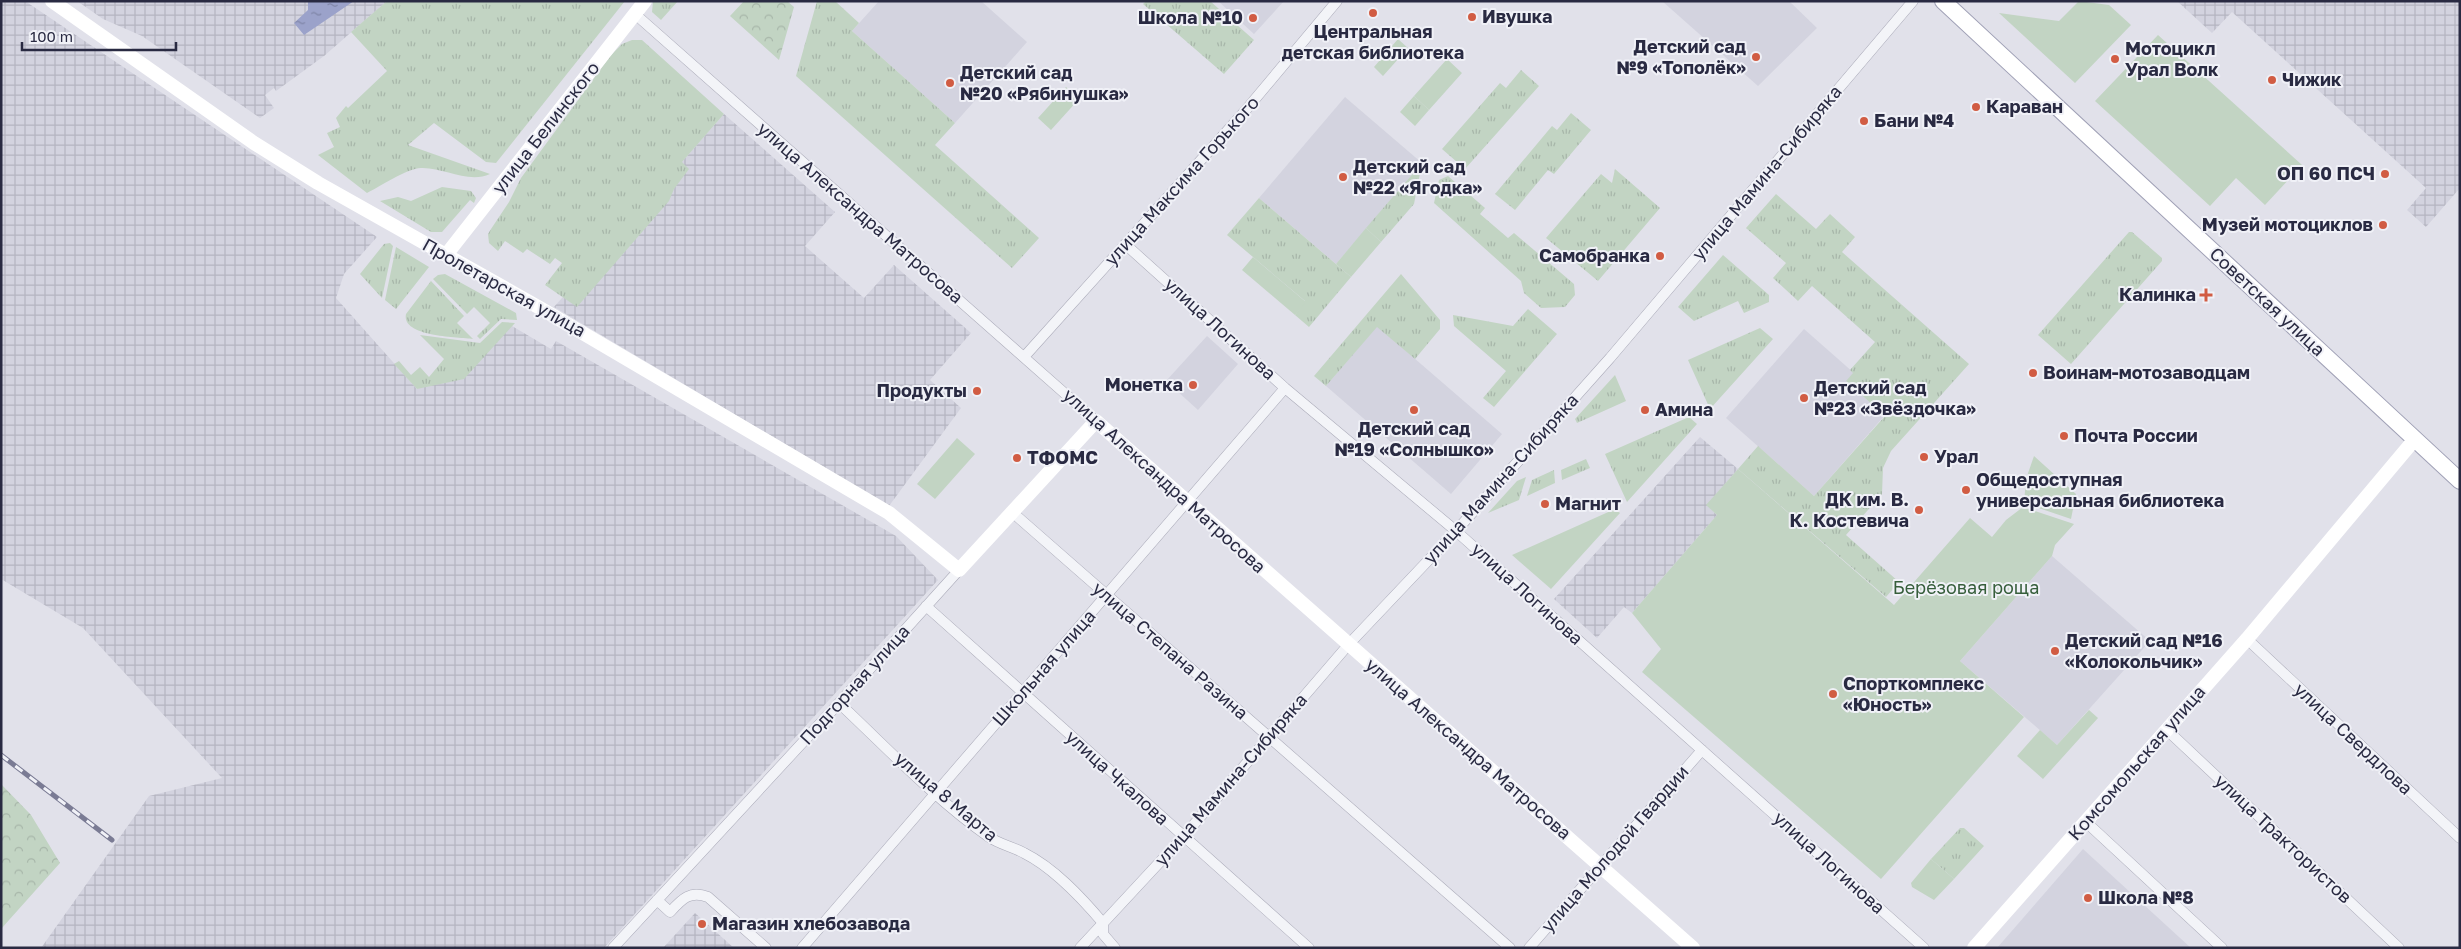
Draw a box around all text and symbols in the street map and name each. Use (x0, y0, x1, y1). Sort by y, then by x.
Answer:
place label: Ивушка (1482, 5, 1552, 27)
place label: Школа №10 (1138, 6, 1243, 28)
marker: Центральная детская библиотека (1367, 7, 1379, 19)
marker: Ивушка (1466, 11, 1478, 23)
marker: Школа №10 (1247, 12, 1259, 24)
scale bar (22, 20, 176, 52)
place label: Центральная детская библиотека (1282, 20, 1464, 63)
text: 100 m (30, 27, 73, 45)
place label: Детский сад №9 «Тополёк» (1617, 35, 1746, 78)
place label: Мотоцикл Урал Волк (2125, 37, 2219, 80)
marker: Детский сад №9 «Тополёк» (1750, 51, 1762, 63)
marker: Мотоцикл Урал Волк (2109, 53, 2121, 65)
street label: улица Белинского (487, 57, 604, 198)
place label: Детский сад №20 «Рябинушка» (960, 61, 1129, 104)
place label: Чижик (2282, 68, 2342, 90)
marker: Чижик (2266, 74, 2278, 86)
marker: Детский сад №20 «Рябинушка» (944, 77, 956, 89)
street label: улица Мамина-Сибиряка (1687, 80, 1846, 264)
street label: улица Максима Горького (1099, 91, 1263, 270)
place label: Караван (1986, 95, 2063, 117)
marker: Караван (1970, 101, 1982, 113)
place label: Бани №4 (1874, 109, 1954, 131)
marker: Бани №4 (1858, 115, 1870, 127)
street label: улица Александра Матросова (753, 117, 968, 308)
place label: Детский сад №22 «Ягодка» (1353, 155, 1482, 198)
place label: ОП 60 ПСЧ (2277, 162, 2375, 184)
marker: ОП 60 ПСЧ (2379, 168, 2391, 180)
marker: Детский сад №22 «Ягодка» (1337, 171, 1349, 183)
place label: Музей мотоциклов (2202, 213, 2373, 235)
marker: Музей мотоциклов (2377, 219, 2389, 231)
street label: Пролетарская улица (419, 233, 590, 341)
street label: Советская улица (2205, 242, 2330, 360)
place label: Самобранка (1539, 244, 1650, 266)
marker: Самобранка (1654, 250, 1666, 262)
street label: улица Логинова (1160, 272, 1281, 384)
place label: Калинка (2119, 283, 2196, 305)
marker: Калинка (2200, 289, 2212, 301)
place label: Воинам-мотозаводцам (2043, 361, 2250, 383)
marker: Воинам-мотозаводцам (2027, 367, 2039, 379)
place label: Монетка (1105, 373, 1183, 395)
place label: Детский сад №23 «Звёздочка» (1814, 376, 1976, 419)
place label: Продукты (876, 379, 967, 401)
marker: Монетка (1187, 379, 1199, 391)
street label: улица Александра Матросова (1059, 383, 1271, 577)
marker: Продукты (971, 385, 983, 397)
street label: улица Мамина-Сибиряка (1418, 389, 1583, 568)
marker: Детский сад №23 «Звёздочка» (1798, 392, 1810, 404)
place label: Амина (1655, 398, 1713, 420)
marker: Детский сад №19 «Солнышко» (1408, 404, 1420, 416)
marker: Амина (1639, 404, 1651, 416)
place label: Детский сад №19 «Солнышко» (1334, 417, 1494, 460)
place label: Почта России (2074, 424, 2198, 446)
marker: Почта России (2058, 430, 2070, 442)
place label: Урал (1934, 445, 1978, 467)
place label: ТФОМС (1027, 446, 1098, 468)
marker: Урал (1918, 451, 1930, 463)
marker: ТФОМС (1011, 452, 1023, 464)
place label: Общедоступная универсальная библиотека (1976, 468, 2224, 511)
marker: Общедоступная универсальная библиотека (1960, 484, 1972, 496)
place label: ДК им. В. К. Костевича (1789, 488, 1909, 531)
place label: Магнит (1555, 492, 1621, 514)
marker: Магнит (1539, 498, 1551, 510)
marker: ДК им. В. К. Костевича (1913, 504, 1925, 516)
street label: улица Логинова (1467, 537, 1588, 649)
park label: Берёзовая роща (1893, 576, 2039, 598)
street label: улица Степана Разина (1088, 577, 1253, 724)
street label: Школьная улица (987, 605, 1100, 730)
street label: Подгорная улица (795, 620, 914, 749)
place label: Детский сад №16 «Колокольчик» (2065, 629, 2223, 672)
marker: Детский сад №16 «Колокольчик» (2049, 645, 2061, 657)
street label: улица Александра Матросова (1361, 653, 1576, 844)
place label: Спорткомплекс «Юность» (1843, 672, 1984, 715)
street label: улица Свердлова (2290, 678, 2417, 799)
street label: Комсомольская улица (2063, 680, 2209, 844)
marker: Спорткомплекс «Юность» (1827, 688, 1839, 700)
street label: улица Мамина-Сибиряка (1149, 689, 1311, 870)
street label: улица Чкалова (1062, 725, 1174, 829)
street label: улица 8 Марта (891, 747, 1003, 846)
street label: улица Молодой Гвардии (1536, 760, 1693, 936)
street label: улица Трактористов (2211, 769, 2357, 907)
street label: улица Логинова (1769, 806, 1890, 918)
place label: Школа №8 (2098, 886, 2194, 908)
marker: Школа №8 (2082, 892, 2094, 904)
place label: Магазин хлебозавода (712, 912, 910, 934)
marker: Магазин хлебозавода (696, 918, 708, 930)

